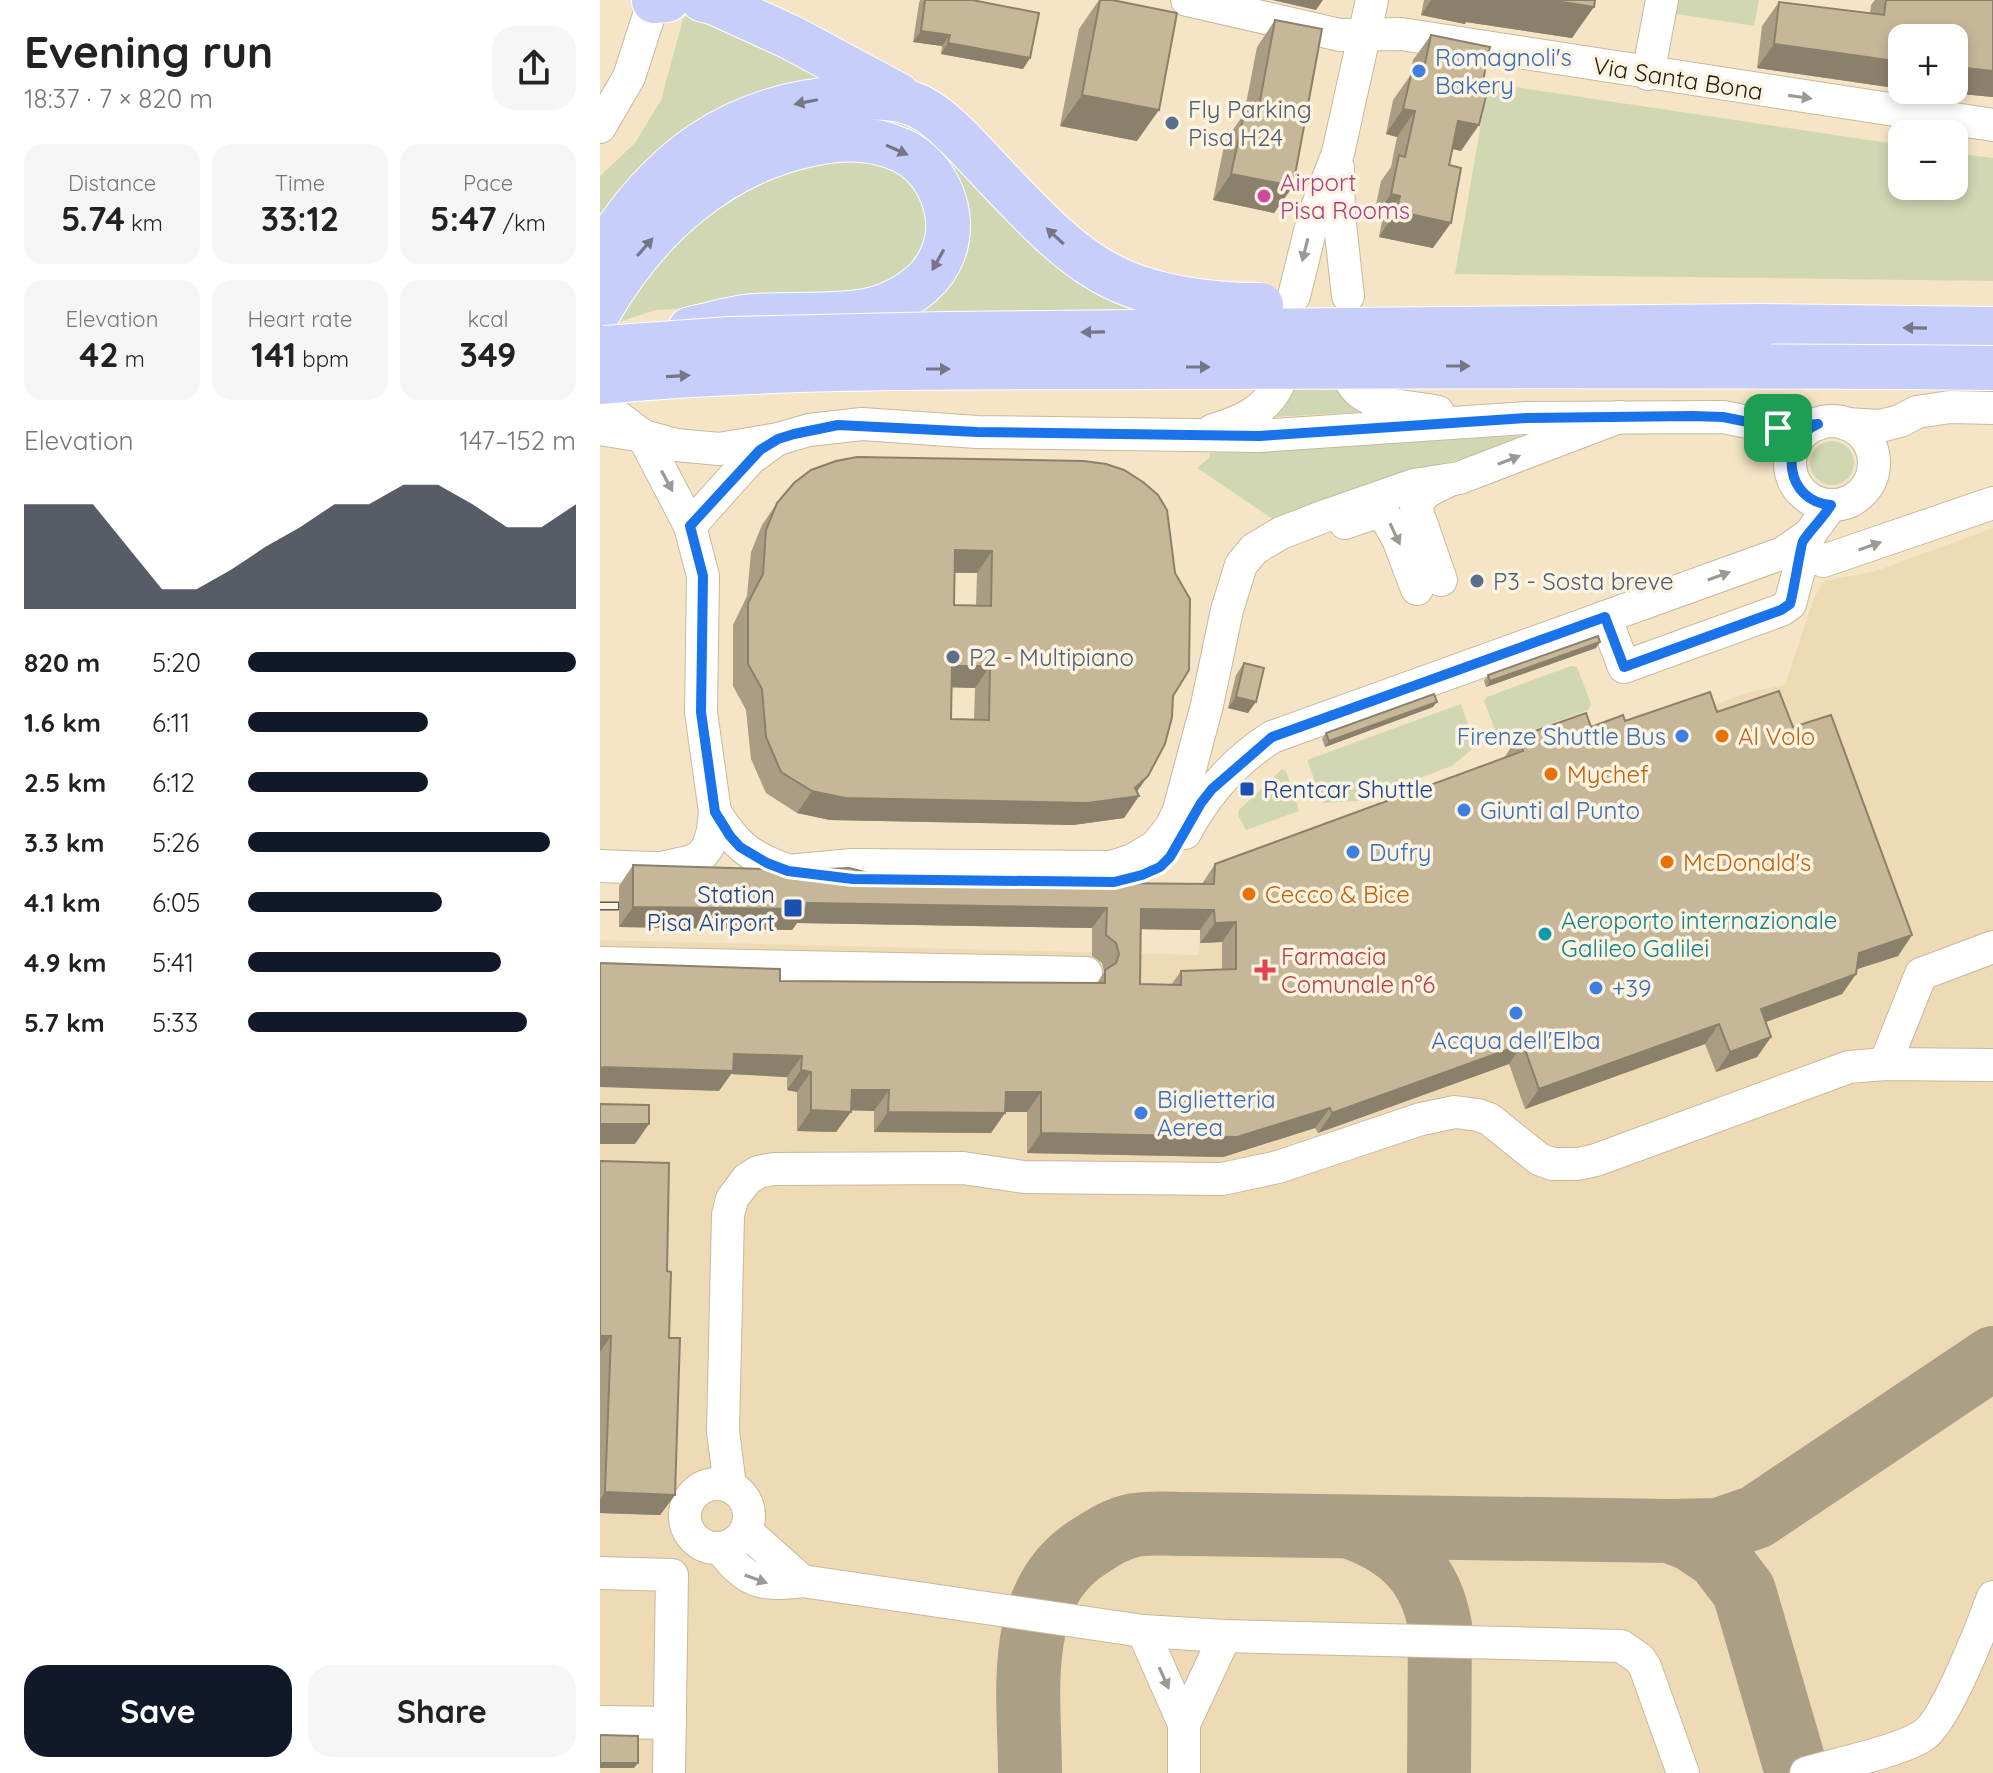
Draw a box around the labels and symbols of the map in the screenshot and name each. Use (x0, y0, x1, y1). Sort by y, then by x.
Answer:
place label: Romagnoli's Bakery (1435, 42, 1572, 100)
street label: Via Santa Bona (1591, 50, 1765, 106)
marker: Romagnoli's Bakery (1410, 62, 1428, 80)
one-way arrow (1788, 91, 1813, 104)
place label: Fly Parking Pisa H24 (1188, 94, 1312, 152)
one-way arrow (793, 96, 818, 108)
marker: Fly Parking Pisa H24 (1163, 114, 1181, 132)
one-way arrow (886, 144, 909, 157)
place label: Airport Pisa Rooms (1280, 167, 1410, 225)
marker: Airport Pisa Rooms (1255, 187, 1273, 205)
one-way arrow (1046, 227, 1065, 245)
one-way arrow (636, 237, 653, 257)
one-way arrow (1298, 238, 1311, 263)
one-way arrow (932, 249, 945, 272)
one-way arrow (1902, 322, 1927, 335)
one-way arrow (1080, 326, 1105, 339)
one-way arrow (1446, 360, 1471, 372)
one-way arrow (1186, 361, 1211, 373)
one-way arrow (926, 363, 951, 375)
one-way arrow (666, 370, 691, 383)
pin (1744, 394, 1812, 462)
one-way arrow (1497, 453, 1521, 466)
one-way arrow (660, 469, 673, 492)
one-way arrow (1388, 522, 1402, 546)
one-way arrow (1858, 540, 1882, 552)
place label: P3 - Sosta breve (1493, 566, 1674, 596)
one-way arrow (1707, 569, 1731, 581)
marker: P3 - Sosta breve (1468, 572, 1486, 590)
place label: P2 - Multipiano (969, 642, 1134, 672)
marker: P2 - Multipiano (944, 648, 962, 666)
place label: Firenze Shuttle Bus (1457, 721, 1666, 751)
place label: Al Volo (1738, 721, 1815, 751)
marker: Firenze Shuttle Bus (1673, 727, 1691, 745)
marker: Al Volo (1713, 727, 1731, 745)
place label: Mychef (1567, 759, 1649, 789)
marker: Mychef (1542, 765, 1560, 783)
place label: Rentcar Shuttle (1263, 774, 1433, 804)
marker: Rentcar Shuttle (1238, 780, 1256, 798)
place label: Giunti al Punto (1480, 795, 1640, 825)
marker: Giunti al Punto (1455, 801, 1473, 819)
place label: Dufry (1369, 837, 1431, 867)
marker: Dufry (1344, 843, 1362, 861)
place label: McDonald's (1683, 847, 1811, 877)
marker: McDonald's (1658, 853, 1676, 871)
place label: Station Pisa Airport (647, 879, 775, 937)
place label: Cecco & Bice (1265, 879, 1410, 909)
marker: Cecco & Bice (1240, 885, 1258, 903)
marker: Station Pisa Airport (782, 897, 804, 919)
place label: Aeroporto internazionale Galileo Galilei (1561, 905, 1837, 963)
marker: Aeroporto internazionale Galileo Galilei (1536, 925, 1554, 943)
place label: Farmacia Comunale n°6 (1281, 941, 1435, 999)
marker: Farmacia Comunale n°6 (1256, 961, 1274, 979)
place label: +39 (1612, 973, 1651, 1003)
marker: +39 (1587, 979, 1605, 997)
marker: Acqua dell'Elba (1507, 1004, 1525, 1022)
place label: Acqua dell'Elba (1431, 1025, 1601, 1055)
place label: Biglietteria Aerea (1157, 1084, 1276, 1142)
marker: Biglietteria Aerea (1132, 1104, 1150, 1122)
one-way arrow (744, 1573, 768, 1586)
one-way arrow (1157, 1666, 1170, 1689)

